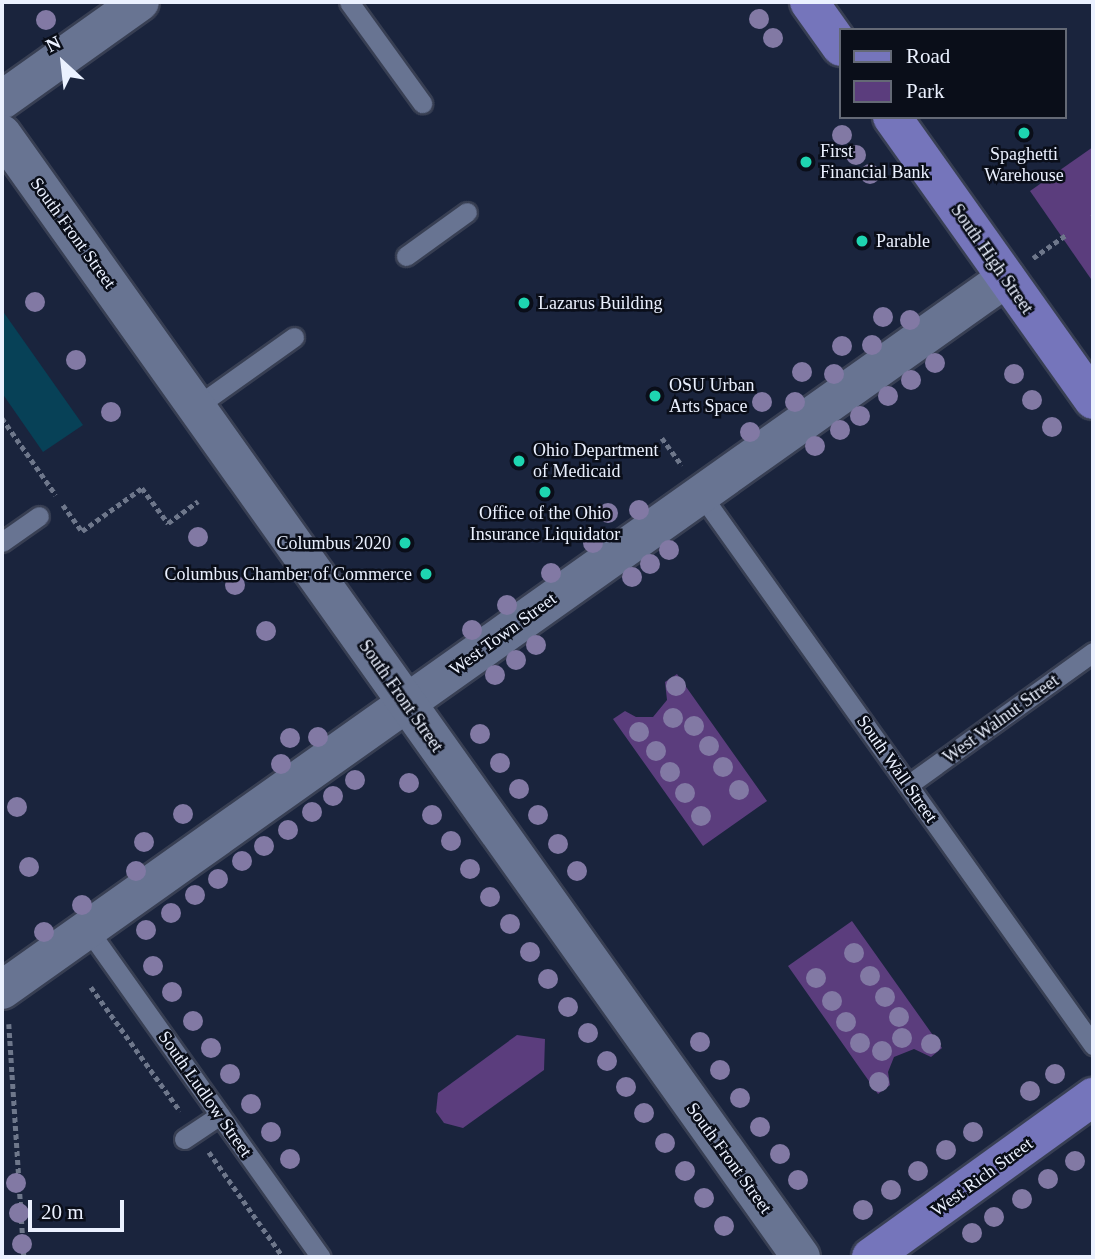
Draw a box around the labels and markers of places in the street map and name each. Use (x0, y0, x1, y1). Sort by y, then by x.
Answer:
marker: Spaghetti Warehouse (1016, 125, 1032, 141)
place label: First Financial Bank (820, 141, 929, 184)
place label: Spaghetti Warehouse (984, 144, 1064, 186)
marker: First Financial Bank (798, 154, 814, 170)
place label: Parable (876, 230, 930, 252)
marker: Parable (854, 233, 870, 249)
place label: Lazarus Building (538, 292, 662, 314)
marker: Lazarus Building (516, 295, 532, 311)
place label: OSU Urban Arts Space (669, 375, 754, 418)
marker: OSU Urban Arts Space (647, 388, 663, 404)
place label: Ohio Department of Medicaid (533, 440, 658, 482)
marker: Ohio Department of Medicaid (511, 453, 527, 469)
marker: Office of the Ohio Insurance Liquidator (537, 484, 553, 500)
place label: Office of the Ohio Insurance Liquidator (470, 503, 620, 546)
place label: Columbus 2020 (276, 532, 391, 554)
marker: Columbus 2020 (397, 535, 413, 551)
place label: Columbus Chamber of Commerce (165, 563, 412, 585)
marker: Columbus Chamber of Commerce (418, 566, 434, 582)

